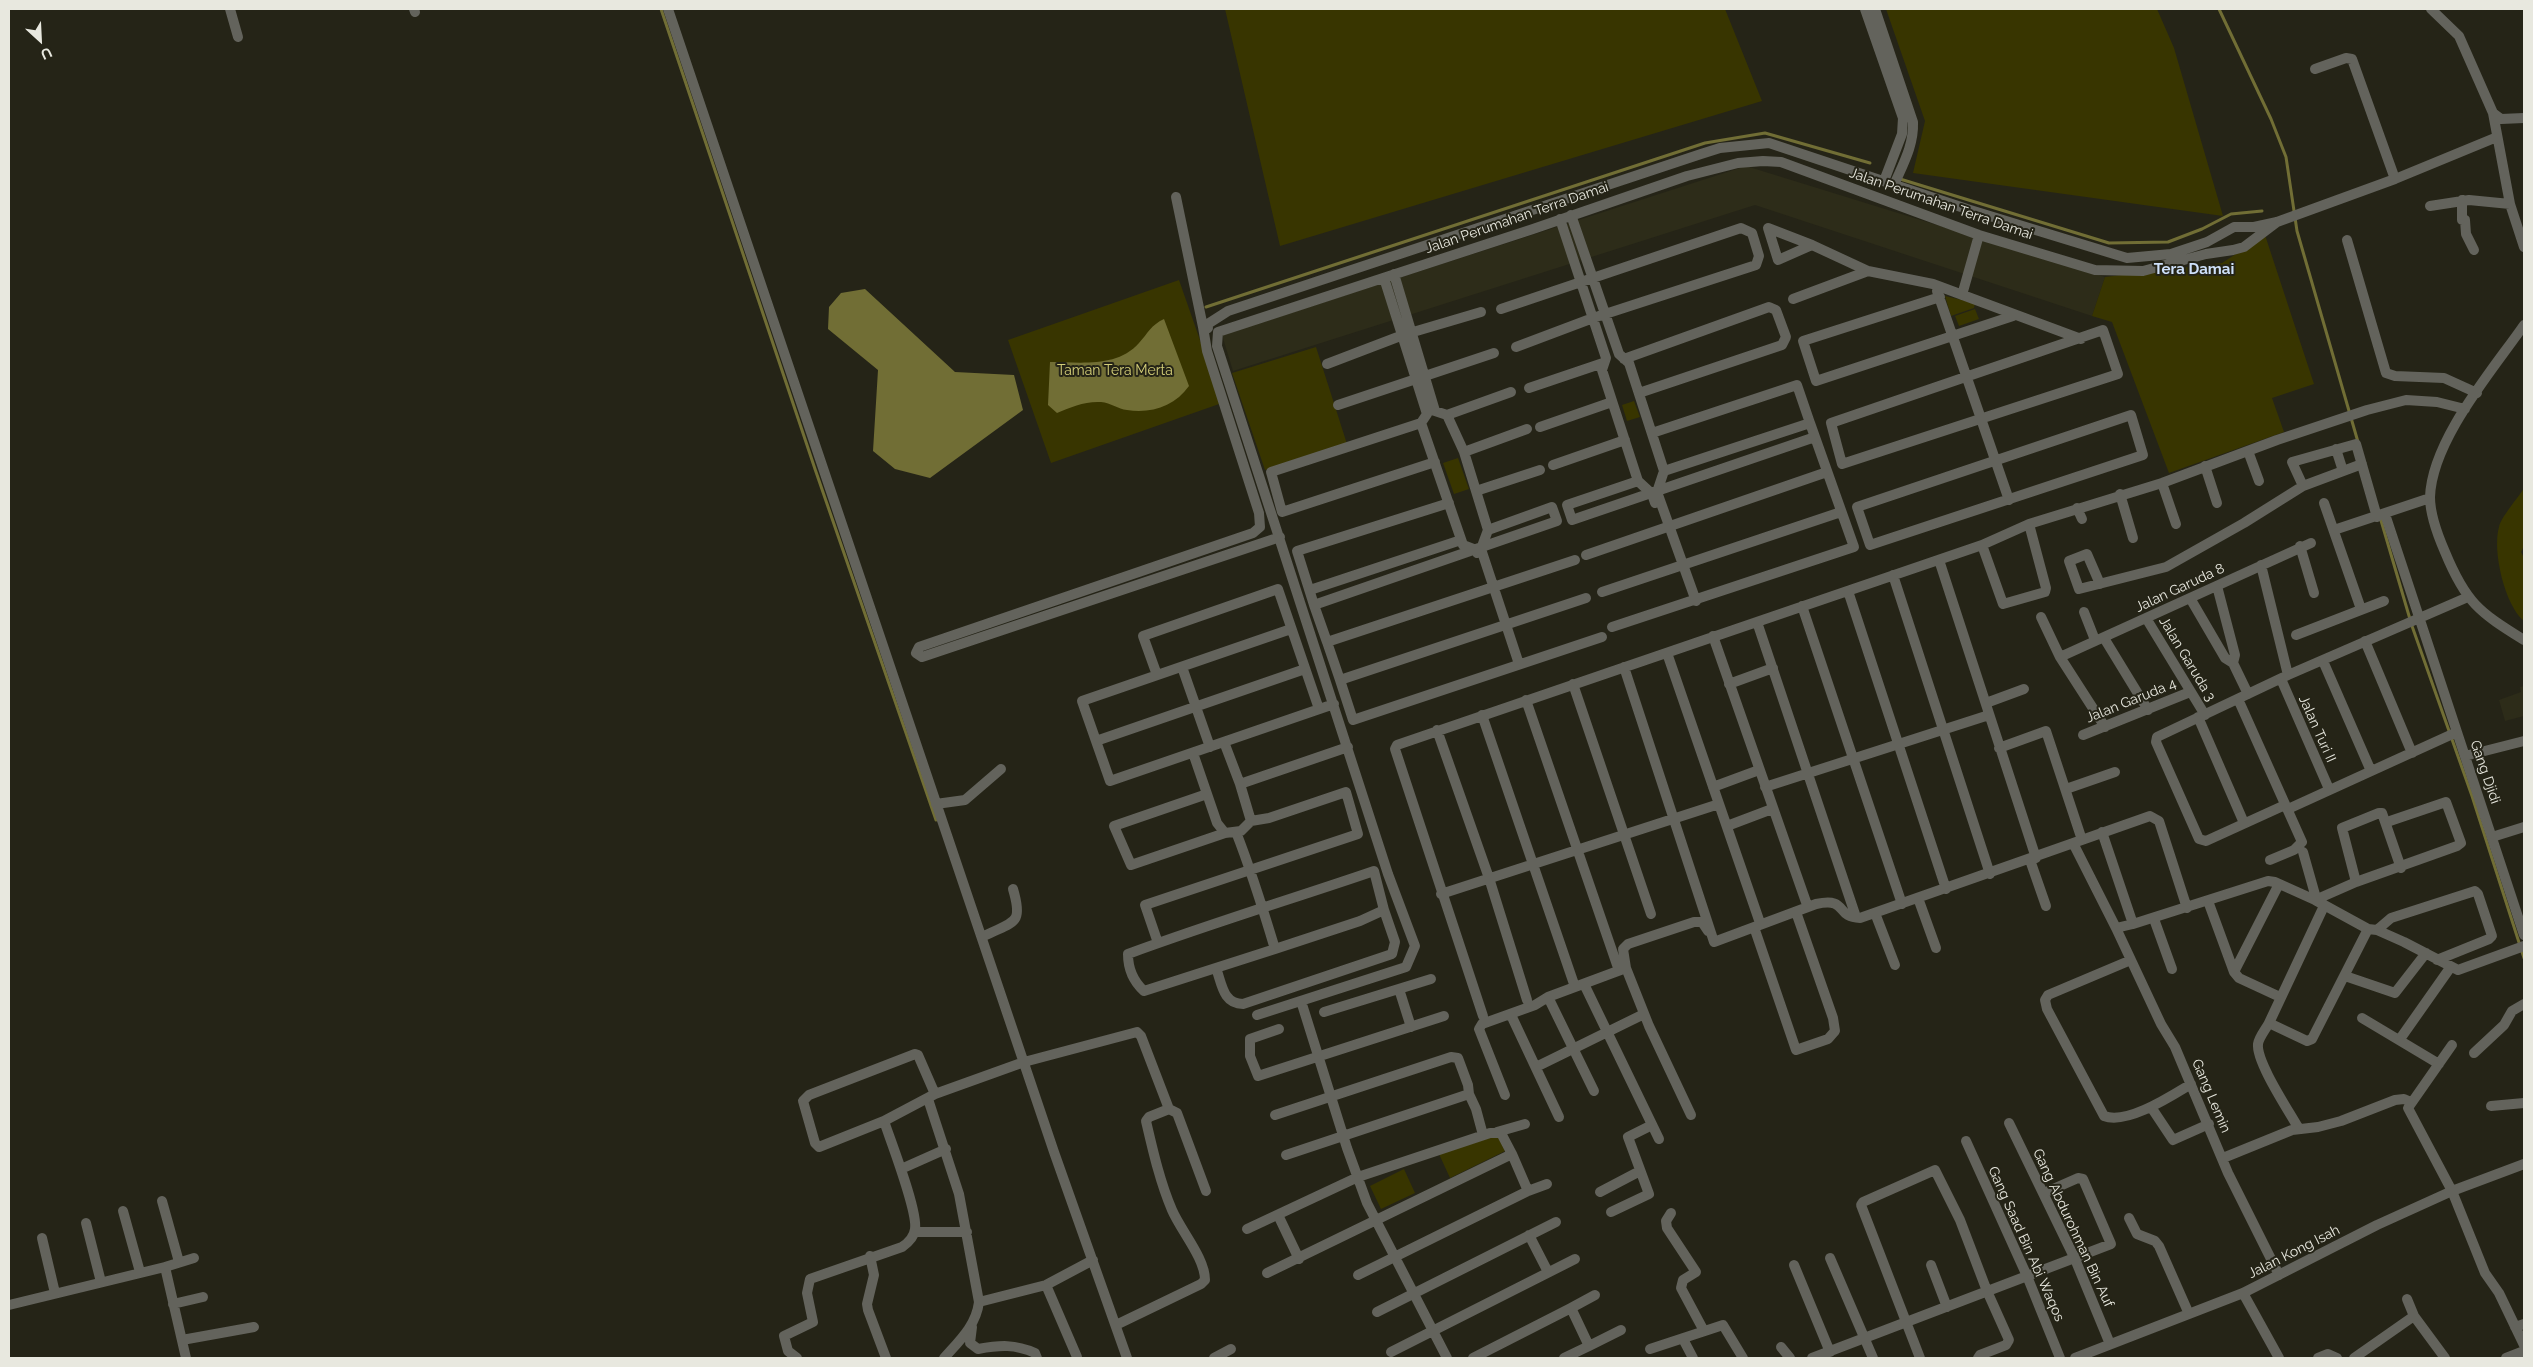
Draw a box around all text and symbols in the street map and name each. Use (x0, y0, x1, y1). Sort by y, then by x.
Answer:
north arrow (15, 15, 65, 65)
text: U (38, 44, 54, 63)
street label: Jalan Perumahan Terra Damai (1847, 165, 2035, 243)
street label: Jalan Perumahan Terra Damai (1423, 179, 1611, 257)
district label: Tera Damai (2154, 260, 2234, 278)
park label: Taman Tera Merta (1057, 363, 1173, 379)
street label: Jalan Garuda 8 (2133, 560, 2227, 616)
street label: Jalan Garuda 3 (2155, 614, 2219, 704)
street label: Jalan Garuda 4 (2083, 675, 2179, 727)
street label: Jalan Turi II (2295, 693, 2339, 765)
street label: Gang Djidi (2466, 738, 2504, 806)
street label: Gang Lemin (2188, 1057, 2234, 1135)
street label: Gang Abdurohman Bin Auf (2029, 1146, 2117, 1310)
street label: Gang Saad Bin Abi Waqos (1984, 1164, 2068, 1324)
street label: Jalan Kong Isah (2245, 1222, 2343, 1282)

